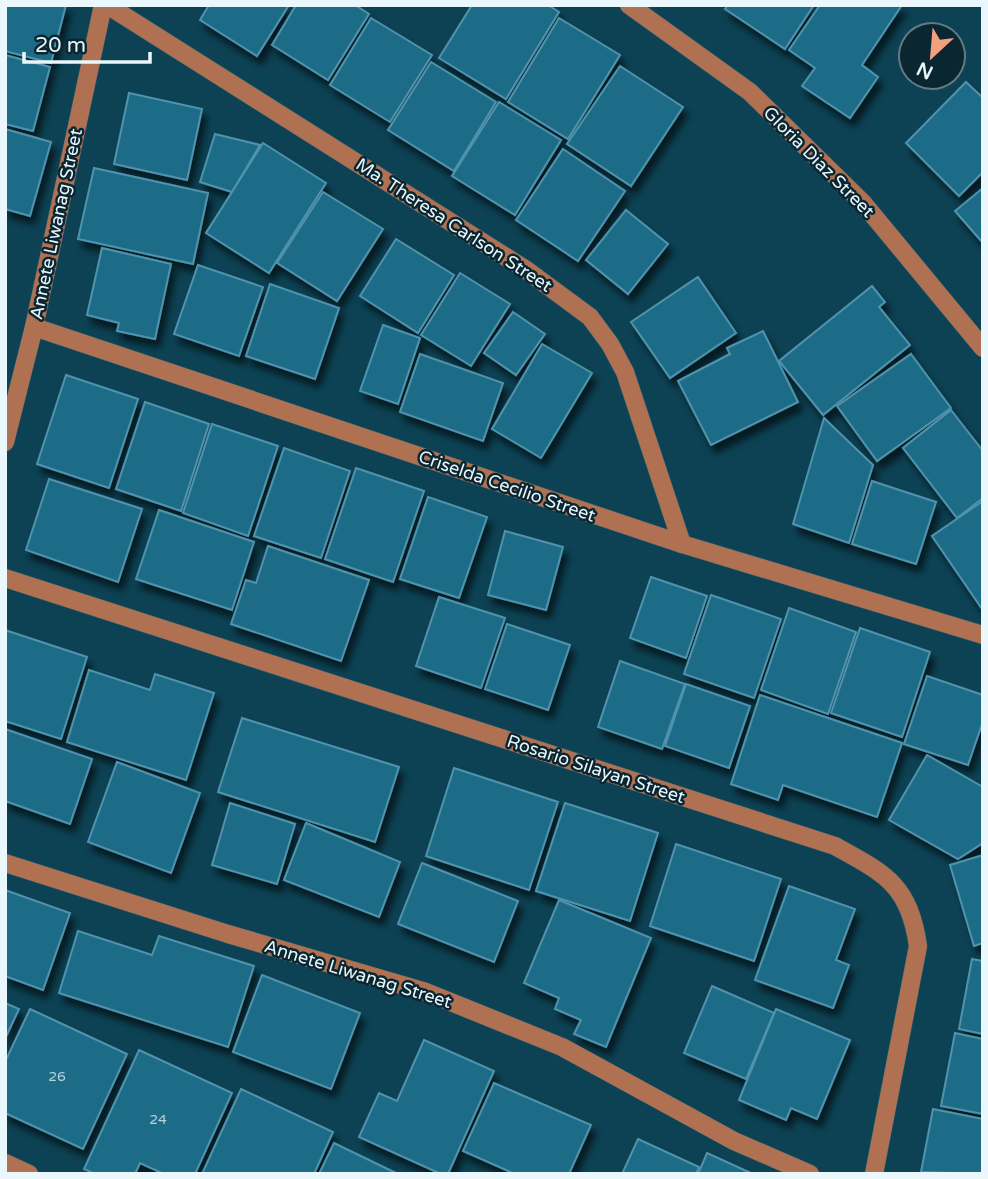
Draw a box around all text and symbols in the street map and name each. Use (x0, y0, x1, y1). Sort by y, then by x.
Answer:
scale bar (24, 21, 150, 65)
north arrow (897, 21, 967, 91)
text: 20 m (35, 33, 86, 58)
text: N (913, 57, 937, 84)
street label: Gloria Diaz Street (759, 102, 879, 222)
street label: Annete Liwanag Street (25, 126, 87, 322)
street label: Ma. Theresa Carlson Street (352, 153, 556, 297)
street label: Criselda Cecilio Street (416, 445, 599, 527)
street label: Rosario Silayan Street (504, 730, 688, 808)
street label: Annete Liwanag Street (262, 935, 454, 1013)
house number: 26 (48, 1068, 66, 1085)
house number: 24 (149, 1111, 167, 1128)

